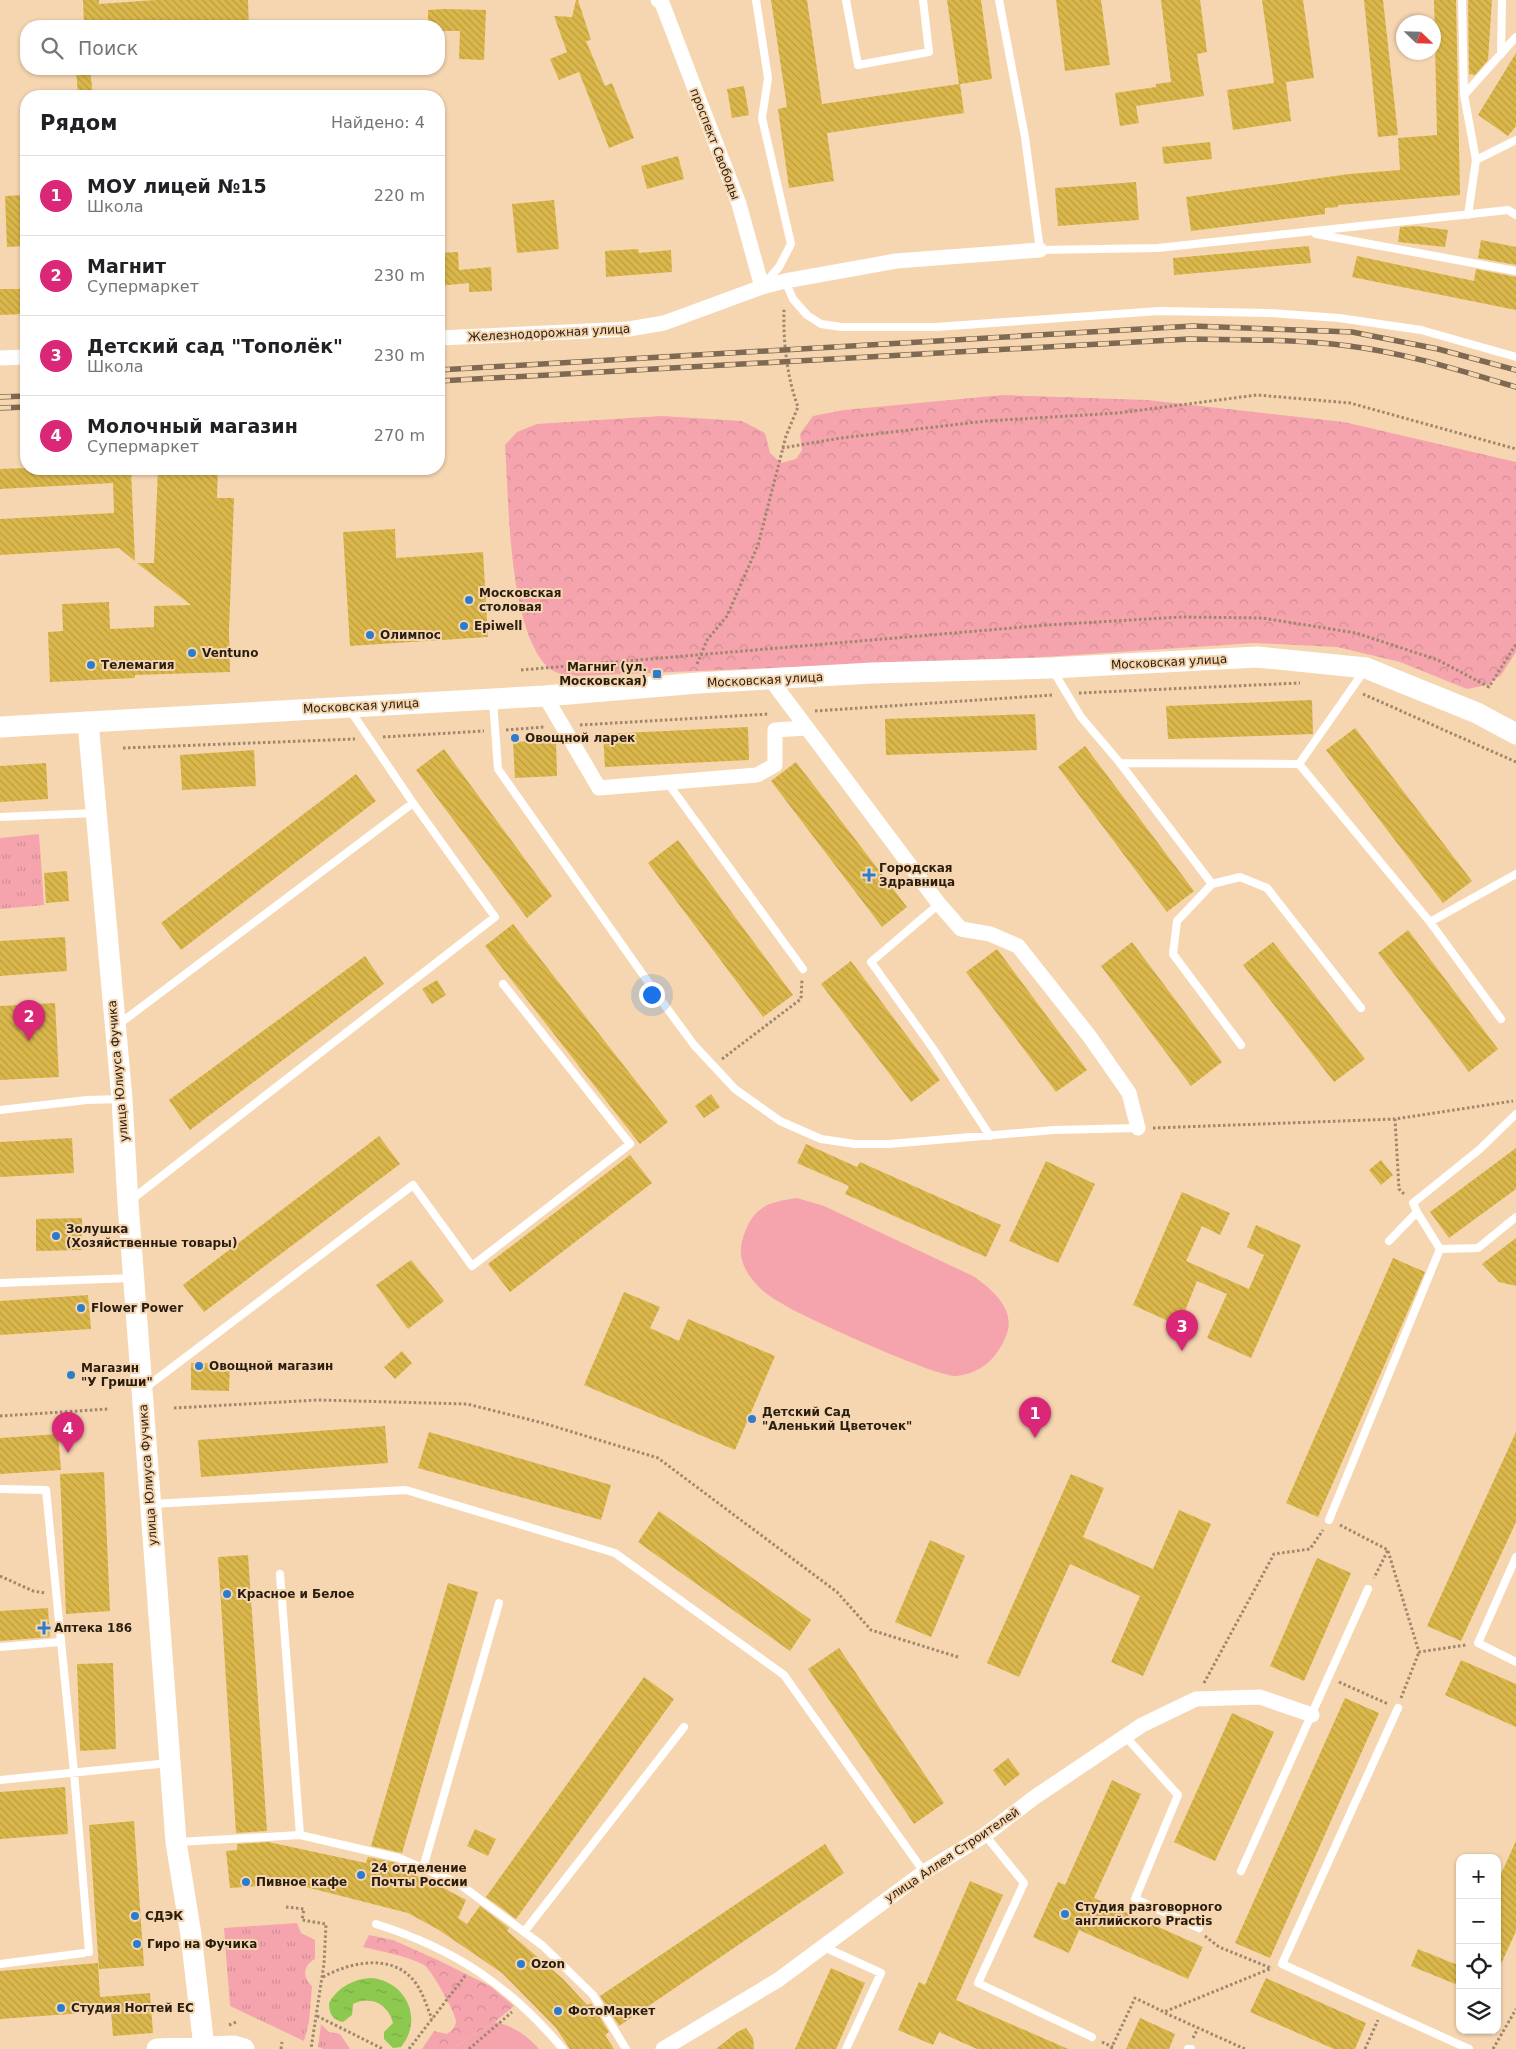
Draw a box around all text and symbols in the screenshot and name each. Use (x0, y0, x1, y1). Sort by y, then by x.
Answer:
north arrow (1396, 15, 1441, 60)
search box (20, 20, 445, 75)
icon: search (38, 34, 66, 62)
text: Поиск (78, 37, 138, 59)
street label: проспект Свободы (687, 86, 743, 202)
text: Рядом (40, 111, 117, 135)
text: Найдено: 4 (331, 113, 425, 132)
text: МОУ лицей №15 (87, 175, 267, 197)
text: 1 (50, 186, 62, 205)
text: 220 m (374, 186, 425, 205)
text: Школа (87, 197, 144, 216)
text: Магнит (87, 255, 166, 277)
text: 2 (50, 266, 62, 285)
text: 230 m (374, 266, 425, 285)
text: Супермаркет (87, 277, 199, 296)
street label: Железнодорожная улица (467, 322, 631, 344)
text: Детский сад "Тополёк" (87, 335, 343, 357)
text: 3 (50, 346, 62, 365)
text: 230 m (374, 346, 425, 365)
text: Школа (87, 357, 144, 376)
text: Молочный магазин (87, 415, 298, 437)
text: 4 (50, 426, 62, 445)
text: 270 m (374, 426, 425, 445)
text: Супермаркет (87, 437, 199, 456)
place label: Московская столовая (479, 586, 561, 614)
marker: Московская столовая (463, 594, 475, 606)
place label: Epiwell (474, 619, 522, 633)
marker: Epiwell (458, 620, 470, 632)
place label: Олимпос (380, 628, 441, 642)
marker: Олимпос (364, 629, 376, 641)
place label: Ventuno (202, 646, 258, 660)
marker: Ventuno (186, 647, 198, 659)
street label: Московская улица (1111, 652, 1227, 672)
place label: Телемагия (101, 658, 175, 672)
marker: Телемагия (85, 659, 97, 671)
place label: Магниг (ул. Московская) (559, 660, 647, 688)
marker: Магниг (ул. Московская) (651, 668, 663, 680)
street label: Московская улица (707, 670, 823, 690)
street label: Московская улица (303, 696, 419, 716)
place label: Овощной ларек (525, 731, 635, 745)
marker: Овощной ларек (509, 732, 521, 744)
place label: Городская Здравница (879, 861, 955, 889)
marker: Городская Здравница (863, 869, 875, 881)
your location (639, 982, 665, 1008)
pin: 2 (13, 1000, 45, 1041)
street label: улица Юлиуса Фучика (105, 1000, 131, 1142)
place label: Золушка (Хозяйственные товары) (66, 1222, 237, 1250)
marker: Золушка (Хозяйственные товары) (50, 1230, 62, 1242)
place label: Flower Power (91, 1301, 183, 1315)
marker: Flower Power (75, 1302, 87, 1314)
pin: 3 (1166, 1310, 1198, 1351)
place label: Овощной магазин (209, 1359, 333, 1373)
marker: Овощной магазин (193, 1360, 205, 1372)
place label: Магазин "У Гриши" (81, 1361, 153, 1389)
marker: Магазин "У Гриши" (65, 1369, 77, 1381)
pin: 1 (1019, 1397, 1051, 1438)
street label: улица Юлиуса Фучика (136, 1404, 160, 1546)
place label: Детский Сад "Аленький Цветочек" (762, 1405, 912, 1433)
pin: 4 (52, 1412, 84, 1453)
marker: Детский Сад "Аленький Цветочек" (746, 1413, 758, 1425)
place label: Красное и Белое (237, 1587, 355, 1601)
marker: Красное и Белое (221, 1588, 233, 1600)
place label: Аптека 186 (54, 1621, 132, 1635)
marker: Аптека 186 (38, 1622, 50, 1634)
street label: улица Аллея Строителей (882, 1805, 1022, 1905)
map controls (1456, 1854, 1501, 2034)
button: + (1456, 1854, 1501, 1899)
place label: 24 отделение Почты России (371, 1861, 468, 1889)
marker: 24 отделение Почты России (355, 1869, 367, 1881)
place label: Пивное кафе (256, 1875, 347, 1889)
marker: Пивное кафе (240, 1876, 252, 1888)
button: − (1456, 1899, 1501, 1944)
place label: Студия разговорного английского Practis (1075, 1900, 1222, 1928)
marker: Студия разговорного английского Practis (1059, 1908, 1071, 1920)
place label: СДЭК (145, 1909, 183, 1923)
marker: СДЭК (129, 1910, 141, 1922)
place label: Гиро на Фучика (147, 1937, 257, 1951)
marker: Гиро на Фучика (131, 1938, 143, 1950)
button: locate (1456, 1944, 1501, 1989)
place label: Ozon (531, 1957, 565, 1971)
marker: Ozon (515, 1958, 527, 1970)
button: layers (1456, 1989, 1501, 2034)
place label: Студия Ногтей ЕС (71, 2001, 194, 2015)
marker: Студия Ногтей ЕС (55, 2002, 67, 2014)
place label: ФотоМаркет (568, 2004, 655, 2018)
marker: ФотоМаркет (552, 2005, 564, 2017)

